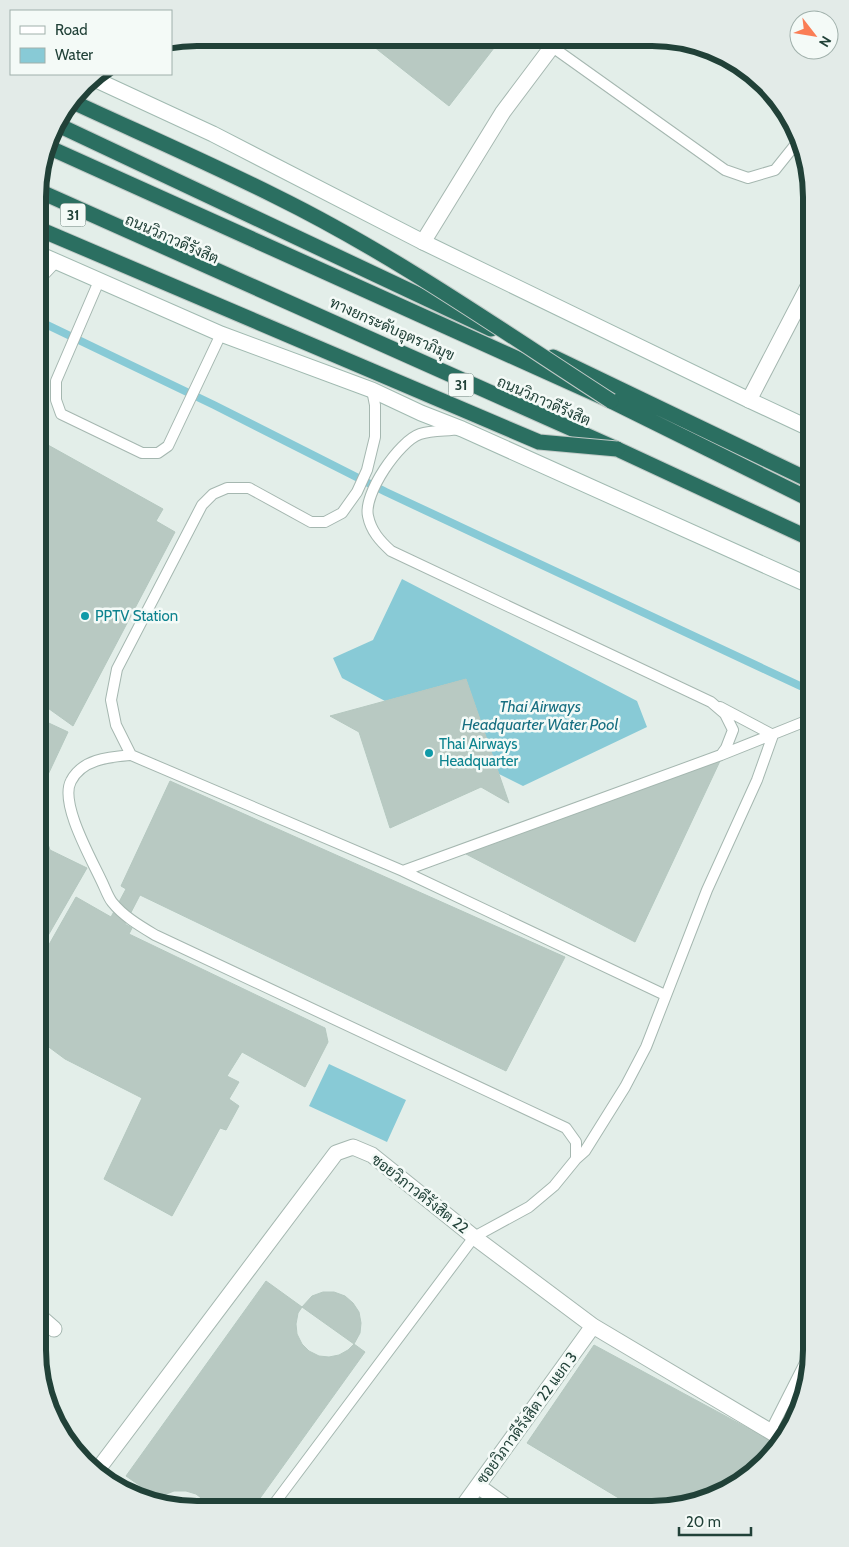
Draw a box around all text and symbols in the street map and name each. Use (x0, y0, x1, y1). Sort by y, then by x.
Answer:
legend (10, 10, 172, 75)
north arrow (789, 10, 839, 60)
text: Road (55, 21, 88, 39)
text: N (815, 33, 835, 51)
text: Water (55, 46, 93, 64)
road number: 31 (60, 204, 86, 226)
street label: ถนนวิภาวดีรังสิต (122, 209, 222, 268)
street label: ทางยกระดับอุตราภิมุข (326, 293, 457, 366)
street label: ถนนวิภาวดีรังสิต (494, 371, 594, 430)
road number: 31 (448, 374, 474, 396)
place label: PPTV Station (95, 607, 178, 625)
marker: PPTV Station (79, 610, 91, 622)
water label: Thai Airways Headquarter Water Pool (462, 697, 618, 734)
place label: Thai Airways Headquarter (439, 735, 518, 770)
marker: Thai Airways Headquarter (423, 747, 435, 759)
street label: ซอยวิภาวดีรังสิต 22 (368, 1150, 473, 1238)
street label: ซอยวิภาวดีรังสิต 22 แยก 3 (472, 1348, 581, 1488)
scale bar (679, 1504, 752, 1536)
text: 20 m (686, 1513, 721, 1531)

